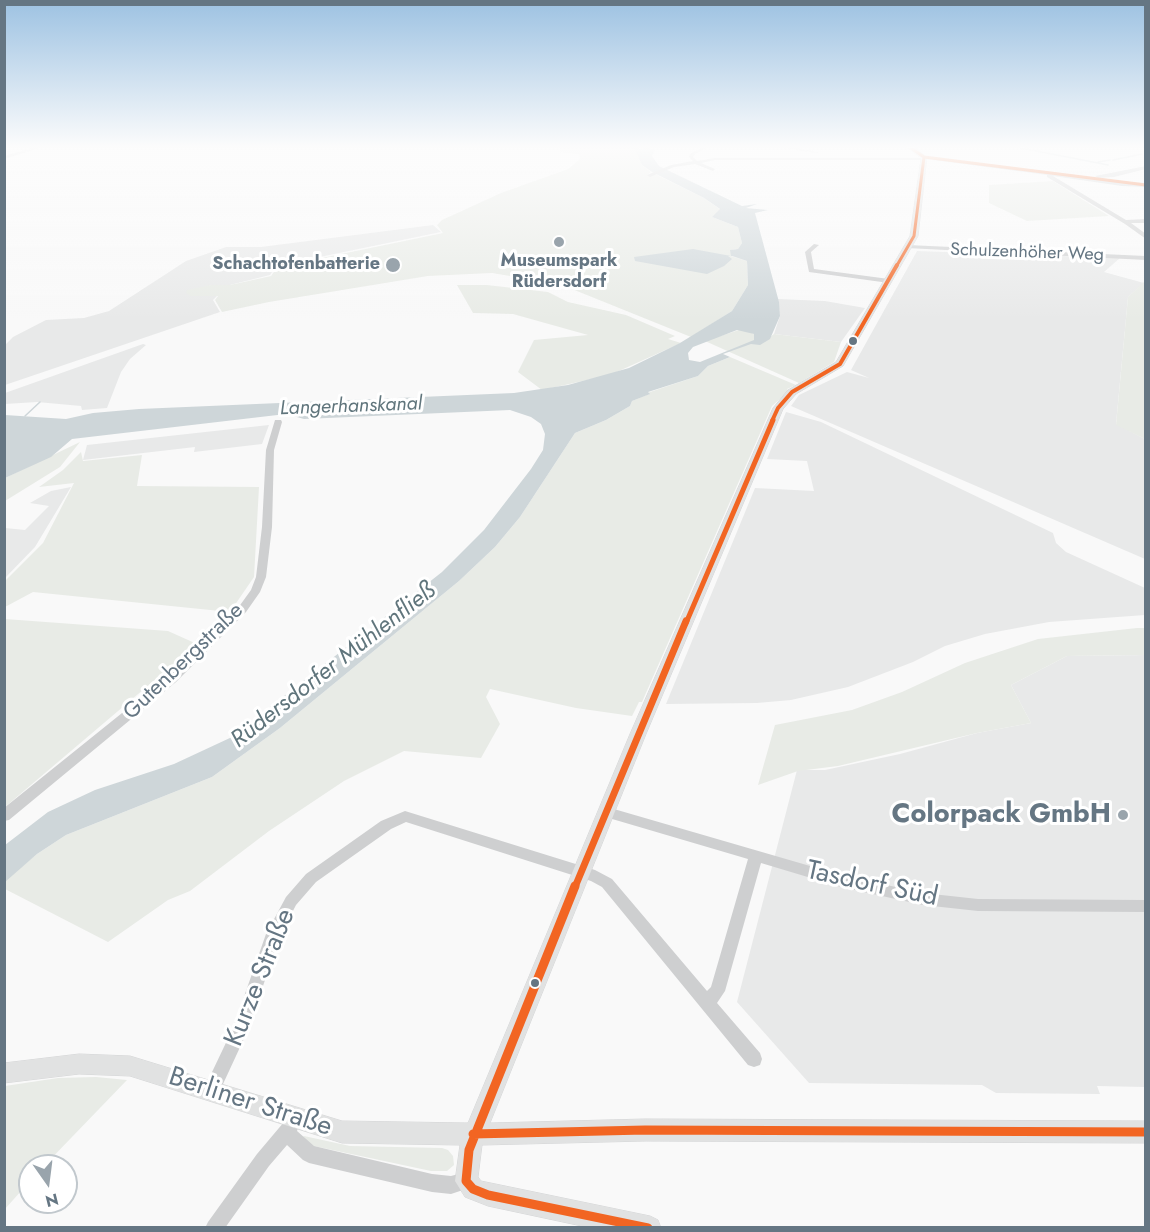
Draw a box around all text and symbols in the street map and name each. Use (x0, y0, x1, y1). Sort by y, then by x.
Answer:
marker: Museumspark Rüdersdorf (552, 235, 566, 249)
street label: Schulzenhöher Weg (950, 240, 1104, 266)
place label: Museumspark Rüdersdorf (501, 251, 617, 294)
place label: Schachtofenbatterie (212, 254, 380, 276)
marker: Schachtofenbatterie (384, 256, 402, 274)
unlabelled marker (847, 335, 859, 347)
water label: Langerhanskanal (280, 393, 422, 421)
water label: Rüdersdorfer Mühlenfließ (226, 577, 442, 755)
street label: Gutenbergstraße (119, 598, 249, 726)
place label: Colorpack GmbH (892, 799, 1111, 831)
marker: Colorpack GmbH (1116, 808, 1130, 822)
street label: Tasdorf Süd (803, 855, 941, 915)
street label: Kurze Straße (219, 905, 303, 1051)
unlabelled marker (529, 977, 541, 989)
street label: Berliner Straße (164, 1061, 336, 1145)
north arrow (18, 1154, 78, 1214)
text: N (43, 1187, 61, 1213)

